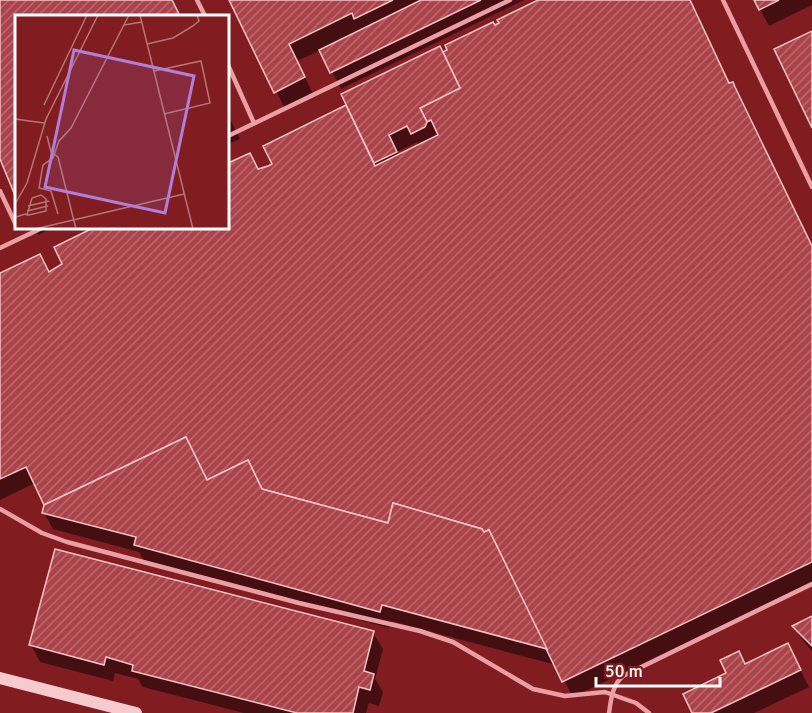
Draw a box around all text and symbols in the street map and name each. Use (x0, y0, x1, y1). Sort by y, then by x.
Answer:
inset map (15, 15, 230, 230)
scale bar (596, 650, 720, 688)
text: 50 m (605, 660, 643, 682)

